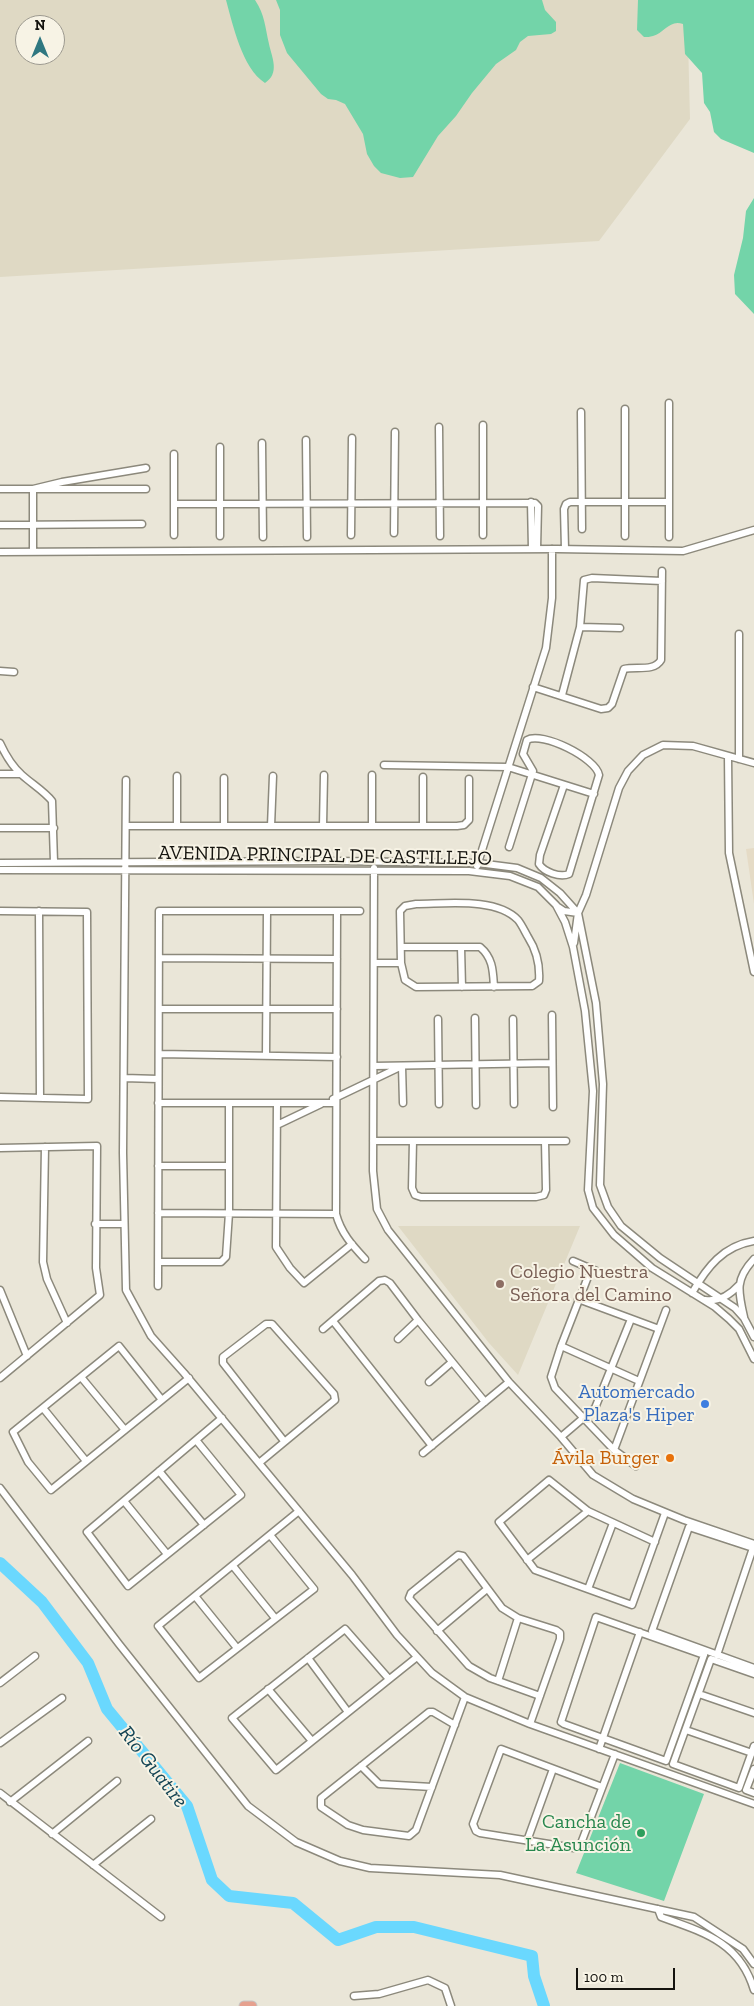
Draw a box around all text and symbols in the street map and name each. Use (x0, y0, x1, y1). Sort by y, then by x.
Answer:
north arrow (15, 15, 65, 65)
text: N (35, 17, 45, 34)
street label: AVENIDA PRINCIPAL DE CASTILLEJO (158, 841, 492, 871)
place label: Colegio Nuestra Señora del Camino (510, 1260, 672, 1307)
marker: Colegio Nuestra Señora del Camino (494, 1278, 506, 1290)
place label: Automercado Plaza's Hiper (578, 1380, 695, 1427)
marker: Automercado Plaza's Hiper (699, 1398, 711, 1410)
place label: Ávila Burger (552, 1446, 660, 1470)
marker: Ávila Burger (664, 1452, 676, 1464)
water label: Río Guatire (113, 1721, 193, 1813)
place label: Cancha de La Asunción (525, 1810, 631, 1857)
marker: Cancha de La Asunción (635, 1827, 647, 1839)
scale bar (579, 1958, 678, 1990)
text: 100 m (584, 1968, 623, 1986)

